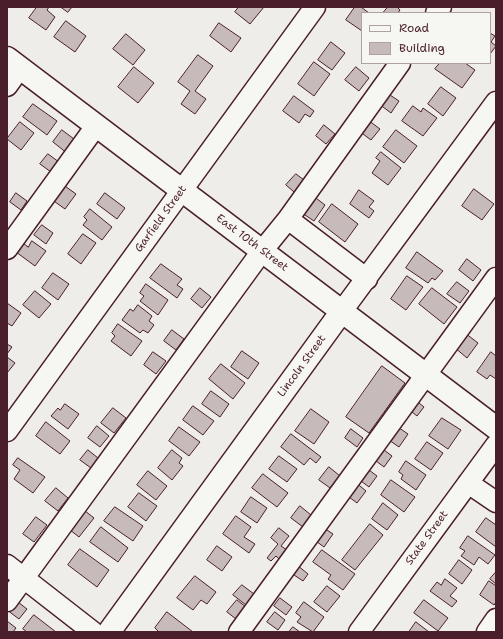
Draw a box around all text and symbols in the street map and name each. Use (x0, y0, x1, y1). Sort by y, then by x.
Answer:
legend (361, 12, 491, 64)
text: Road (399, 20, 429, 36)
text: Building (399, 40, 445, 56)
street label: Garfield Street (132, 183, 190, 255)
street label: East 10th Street (213, 212, 291, 274)
street label: Lincoln Street (275, 332, 329, 400)
street label: State Street (403, 508, 451, 568)

